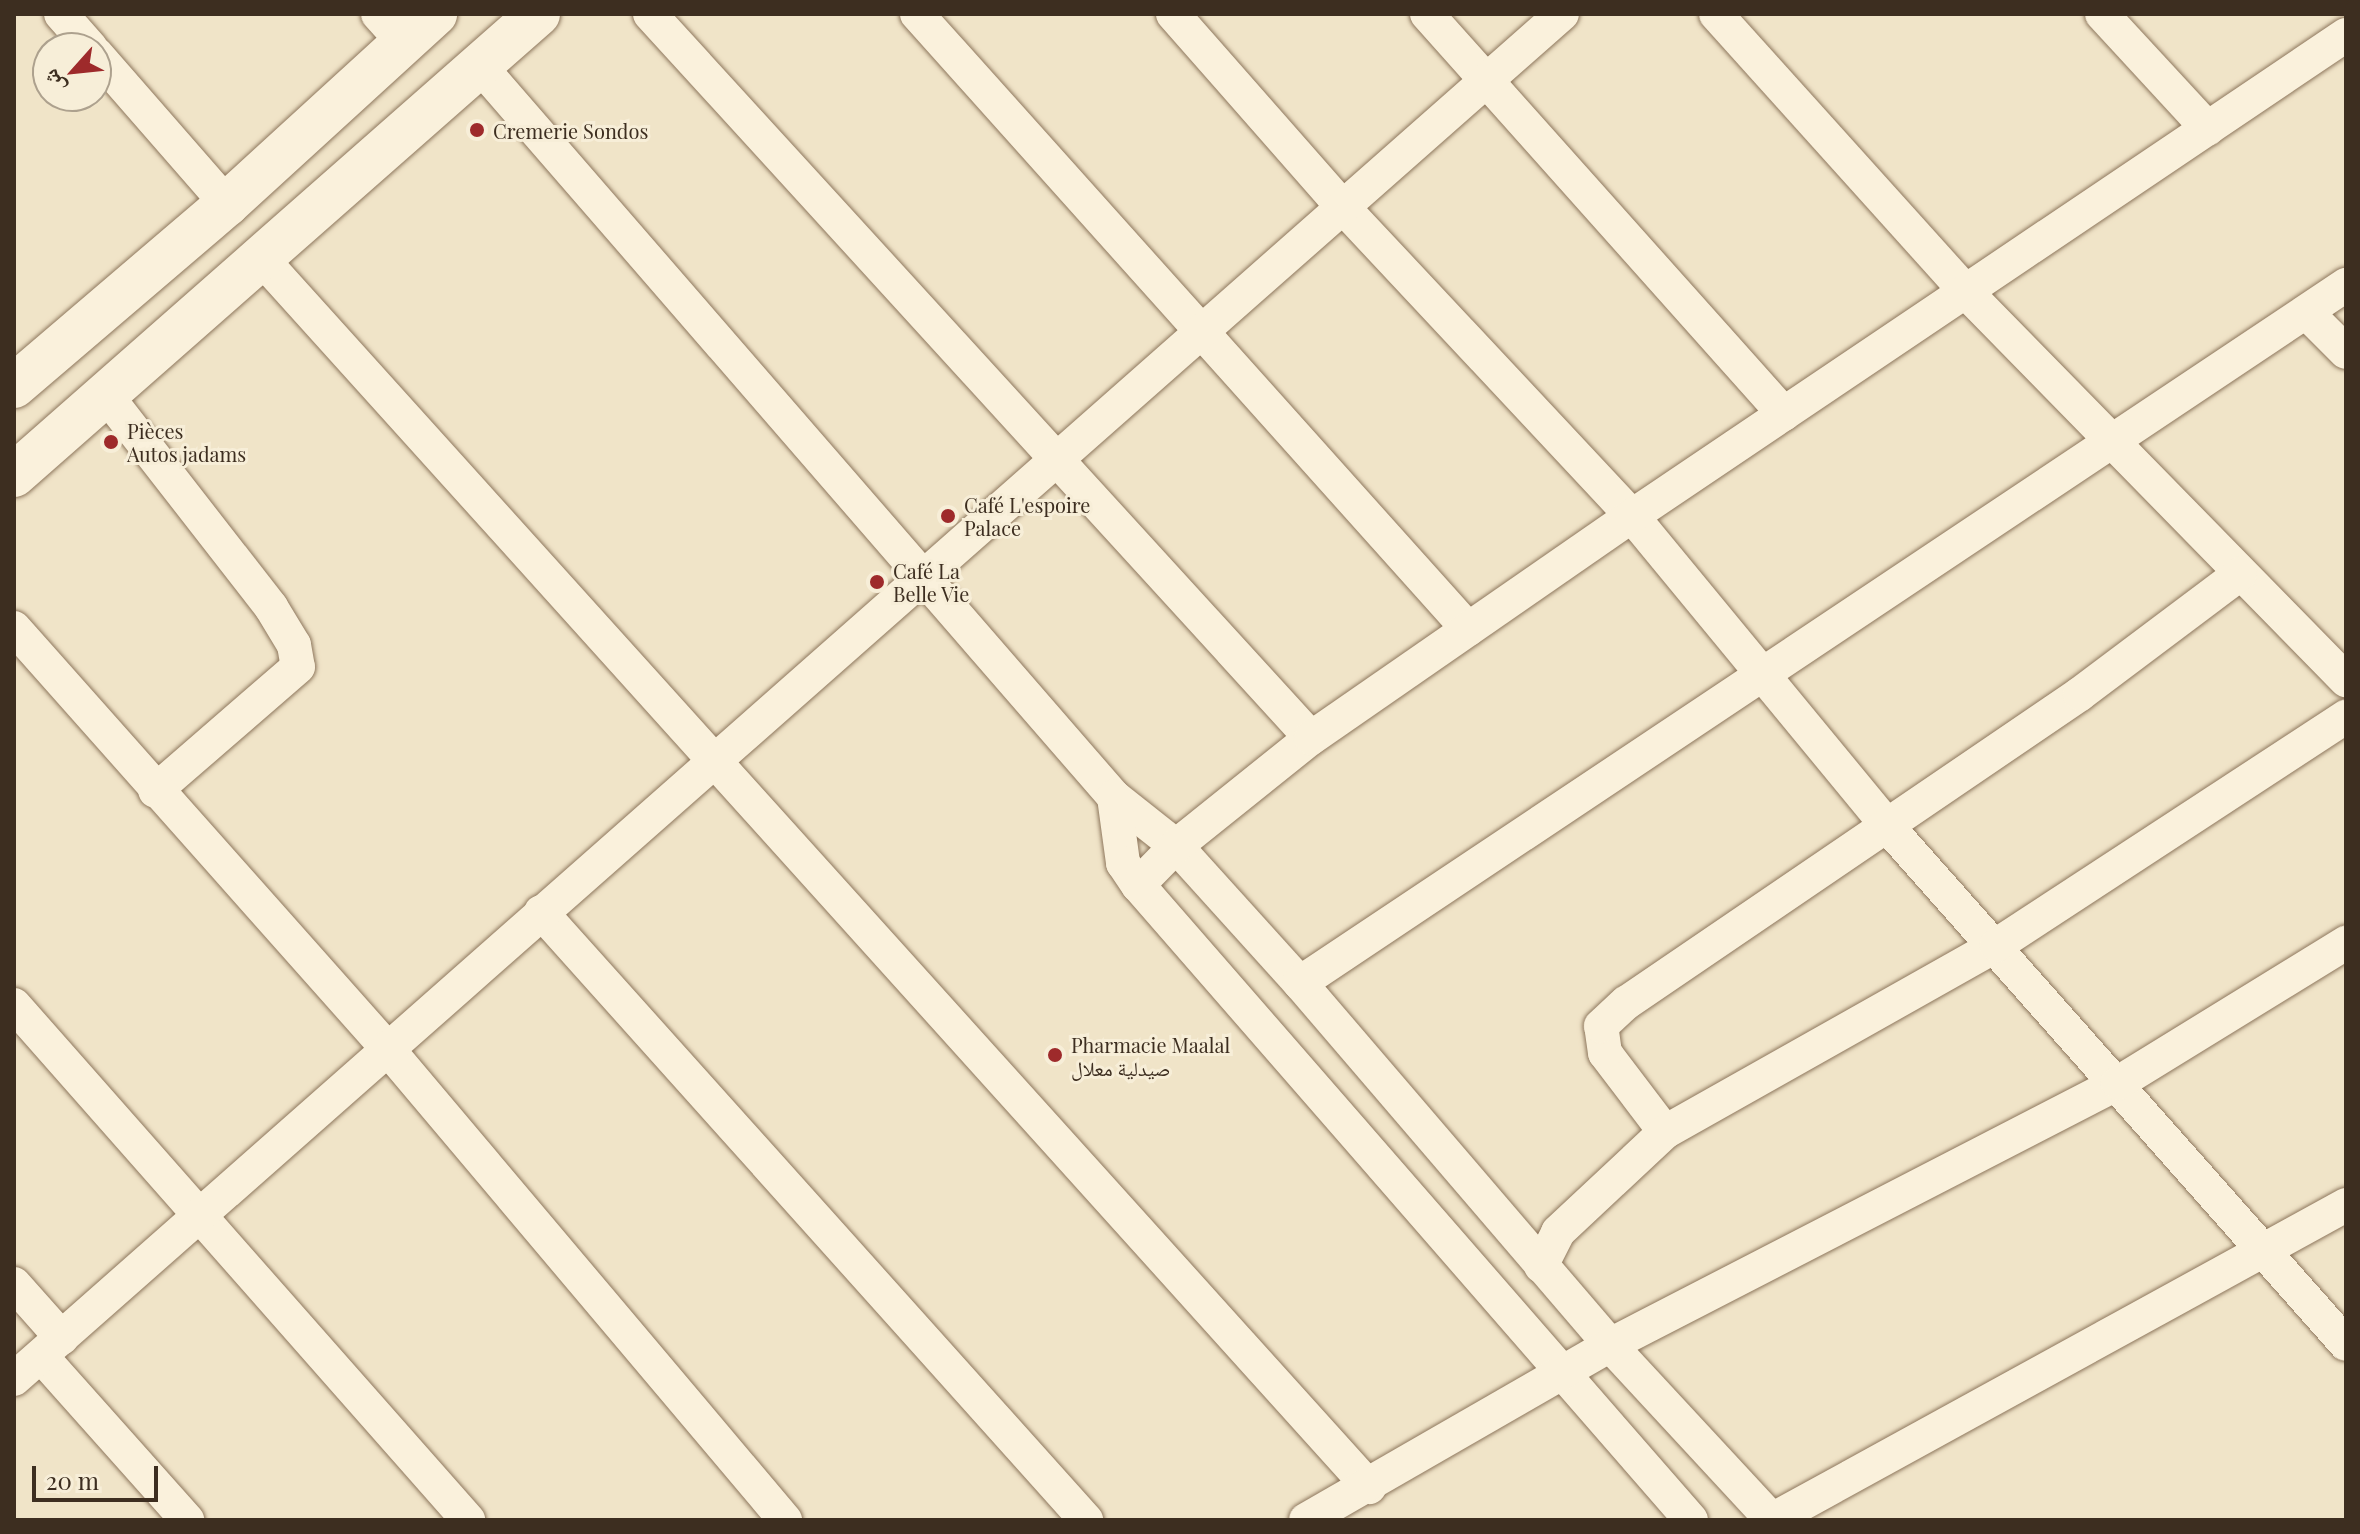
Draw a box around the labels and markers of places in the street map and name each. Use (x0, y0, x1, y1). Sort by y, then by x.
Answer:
place label: Cremerie Sondos (493, 118, 648, 142)
marker: Cremerie Sondos (468, 121, 486, 139)
place label: Pièces Autos jadams (127, 418, 246, 465)
marker: Pièces Autos jadams (102, 433, 120, 451)
place label: Café L'espoire Palace (964, 492, 1090, 539)
marker: Café L'espoire Palace (939, 507, 957, 525)
place label: Café La Belle Vie (893, 558, 970, 605)
marker: Café La Belle Vie (868, 573, 886, 591)
place label: Pharmacie Maalal صيدلية معلال (1071, 1032, 1230, 1079)
marker: Pharmacie Maalal صيدلية معلال (1046, 1046, 1064, 1064)

